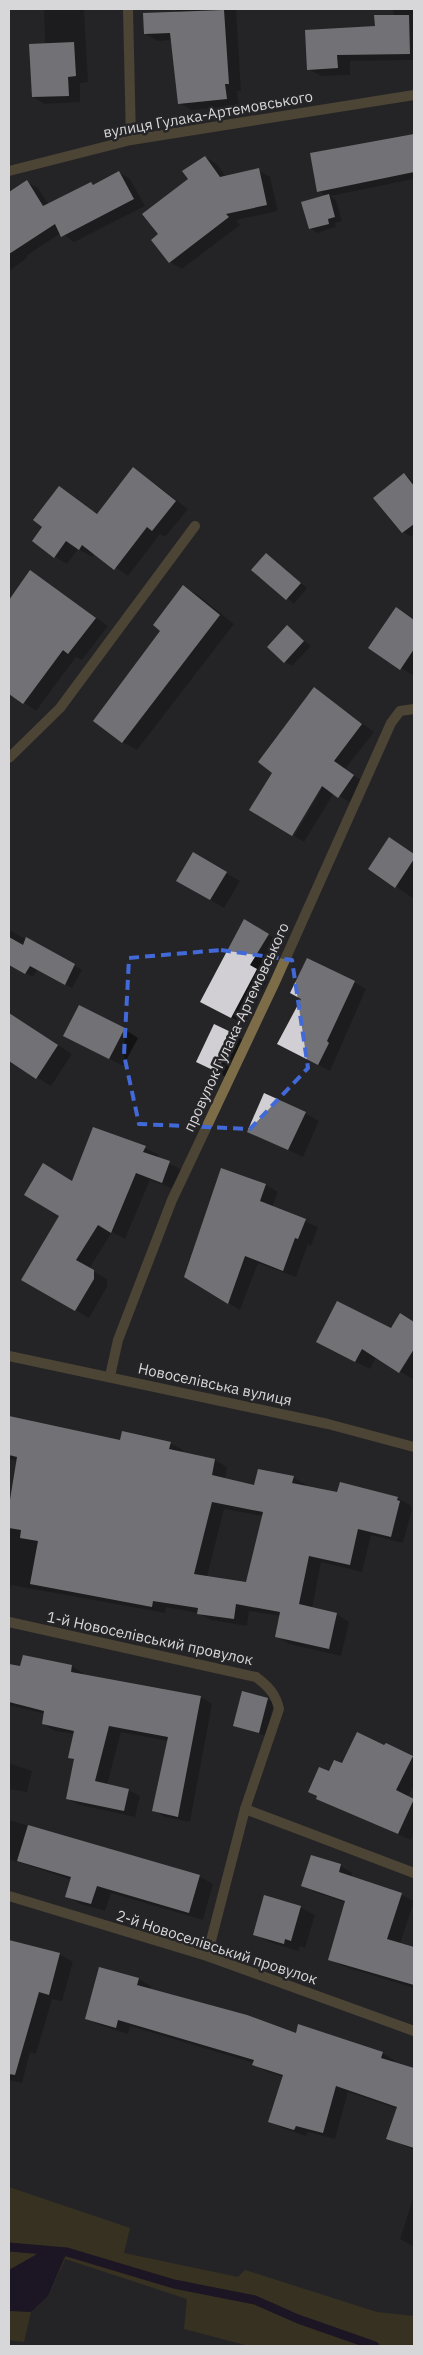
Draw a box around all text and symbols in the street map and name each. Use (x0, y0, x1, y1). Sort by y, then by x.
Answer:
street label: вулиця Гулака-Артемовського (102, 86, 314, 142)
street label: провулок Гулака-Артемовського (179, 919, 293, 1135)
street label: Новоселівська вулиця (136, 1358, 294, 1410)
street label: 1-й Новоселівський провулок (45, 1607, 255, 1669)
street label: 2-й Новоселівський провулок (114, 1905, 320, 1989)

